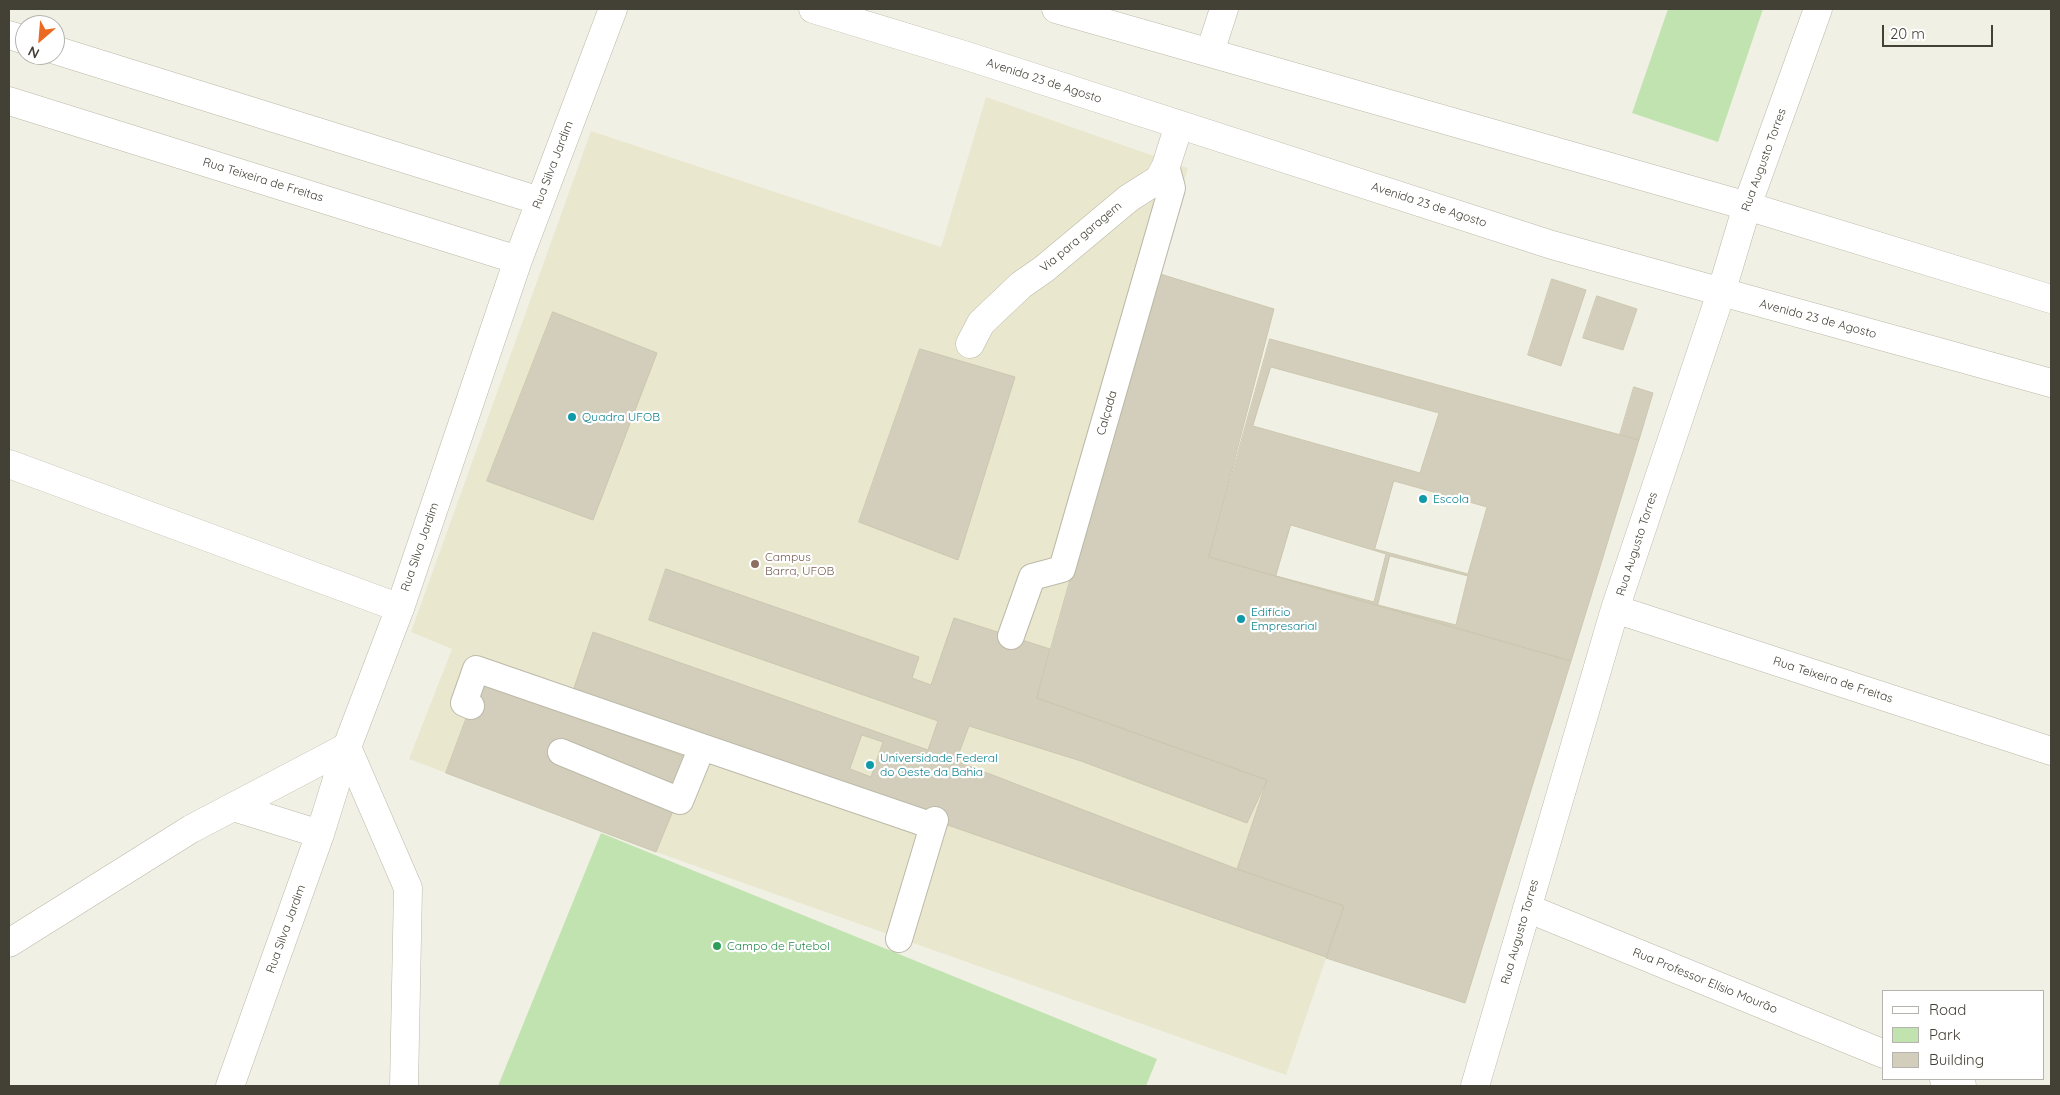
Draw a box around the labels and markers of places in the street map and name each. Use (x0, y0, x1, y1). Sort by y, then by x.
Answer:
place label: Quadra UFOB (582, 410, 660, 424)
marker: Quadra UFOB (566, 411, 578, 423)
place label: Escola (1433, 492, 1469, 506)
marker: Escola (1417, 493, 1429, 505)
place label: Campus Barra, UFOB (765, 550, 834, 578)
marker: Campus Barra, UFOB (749, 558, 761, 570)
place label: Edifício Empresarial (1251, 605, 1317, 633)
marker: Edifício Empresarial (1235, 613, 1247, 625)
place label: Universidade Federal do Oeste da Bahia (880, 751, 998, 779)
marker: Universidade Federal do Oeste da Bahia (864, 759, 876, 771)
place label: Campo de Futebol (727, 939, 830, 953)
marker: Campo de Futebol (711, 940, 723, 952)

